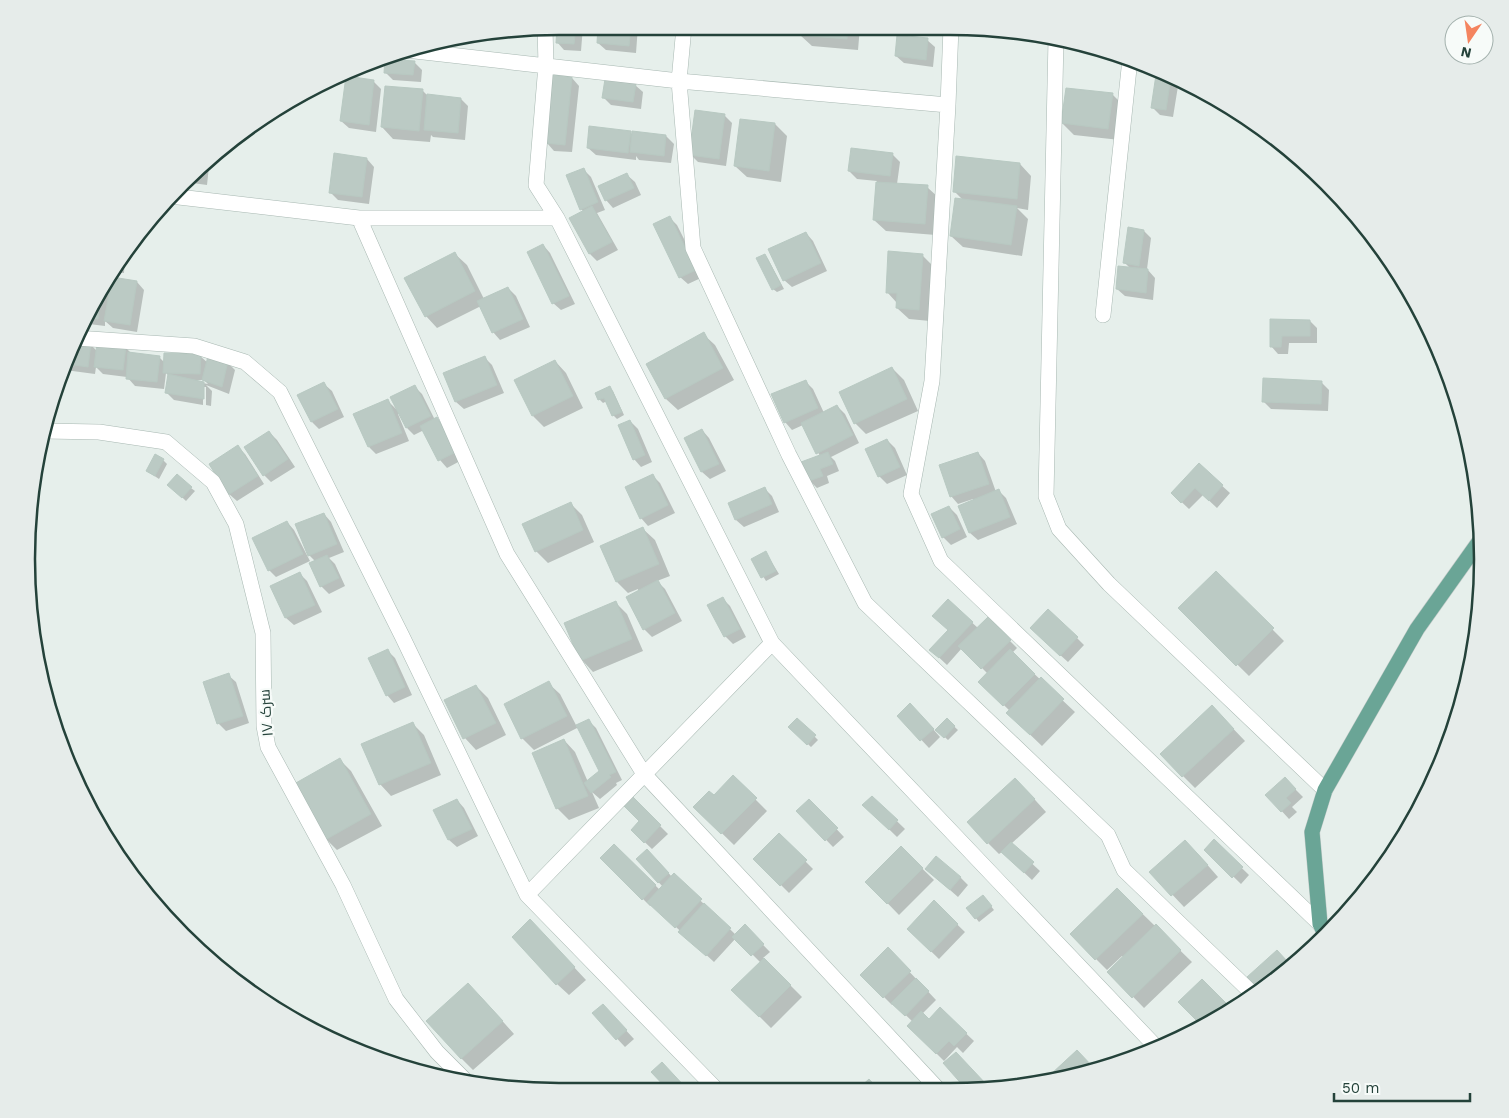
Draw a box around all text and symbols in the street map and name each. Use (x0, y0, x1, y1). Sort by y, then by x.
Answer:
north arrow (1444, 15, 1494, 65)
text: N (1459, 44, 1473, 62)
street label: سرک ۱۷ (255, 689, 277, 737)
scale bar (1334, 1070, 1470, 1102)
text: 50 m (1342, 1079, 1379, 1097)

